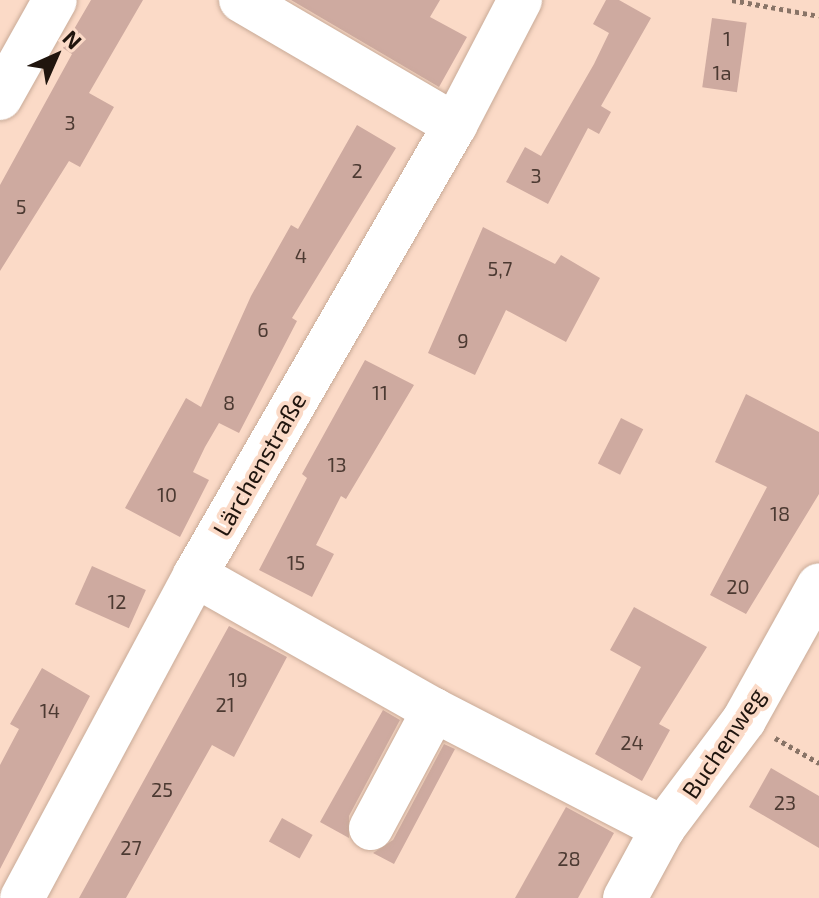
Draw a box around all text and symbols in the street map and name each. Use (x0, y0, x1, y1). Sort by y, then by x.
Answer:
north arrow (16, 16, 96, 96)
text: N (58, 24, 88, 54)
house number: 1 (723, 26, 731, 50)
house number: 1a (713, 60, 731, 84)
house number: 3 (64, 110, 76, 134)
house number: 2 (351, 158, 363, 182)
house number: 3 (530, 163, 542, 187)
house number: 5 (16, 194, 26, 218)
house number: 4 (295, 243, 307, 267)
house number: 5,7 (488, 256, 512, 280)
house number: 6 (257, 317, 269, 341)
house number: 9 (457, 328, 469, 352)
house number: 11 (372, 380, 388, 404)
street label: Lärchenstraße (206, 387, 312, 541)
house number: 8 (223, 390, 235, 414)
house number: 13 (327, 452, 347, 476)
house number: 10 (157, 482, 177, 506)
house number: 18 (770, 501, 790, 525)
house number: 15 (287, 550, 305, 574)
house number: 20 (726, 574, 750, 598)
house number: 12 (107, 589, 127, 613)
house number: 19 (228, 667, 248, 691)
street label: Buchenweg (676, 682, 770, 804)
house number: 21 (215, 692, 235, 716)
house number: 14 (40, 698, 60, 722)
house number: 24 (620, 730, 644, 754)
house number: 25 (151, 777, 173, 801)
house number: 23 (774, 790, 796, 814)
house number: 27 (120, 835, 142, 859)
house number: 28 (557, 846, 581, 870)

